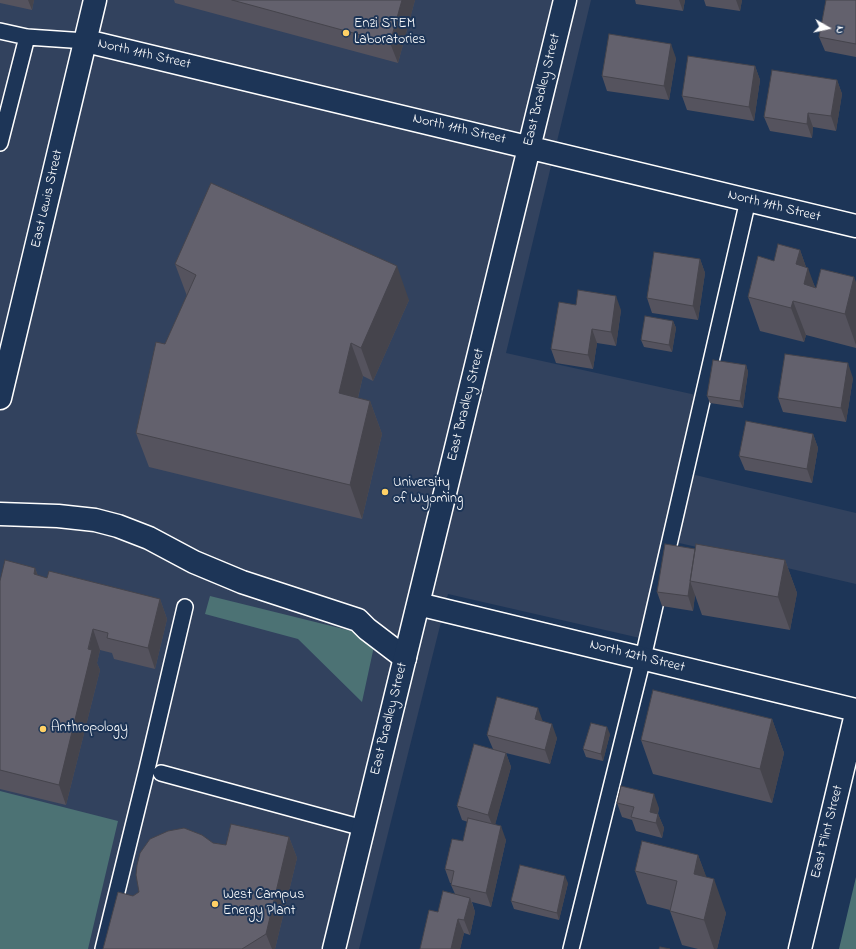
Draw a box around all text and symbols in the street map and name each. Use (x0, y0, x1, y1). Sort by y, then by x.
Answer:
north arrow (808, 8, 848, 48)
place label: Enzi STEM Laboratories (354, 17, 426, 50)
text: N (831, 25, 848, 35)
marker: Enzi STEM Laboratories (341, 28, 351, 38)
street label: East Bradley Street (521, 32, 565, 148)
street label: North 11th Street (96, 36, 192, 74)
street label: North 11th Street (411, 111, 507, 149)
street label: East Lewis Street (29, 148, 67, 250)
street label: North 11th Street (726, 187, 822, 227)
street label: East Bradley Street (445, 347, 489, 463)
place label: University of Wyoming (393, 476, 463, 508)
marker: University of Wyoming (380, 487, 390, 497)
street label: North 12th Street (588, 637, 686, 677)
street label: East Bradley Street (368, 661, 412, 777)
place label: Anthropology (51, 721, 128, 737)
marker: Anthropology (38, 724, 48, 734)
street label: East Flint Street (808, 784, 848, 880)
place label: West Campus Energy Plant (223, 888, 304, 920)
marker: West Campus Energy Plant (210, 899, 220, 909)

